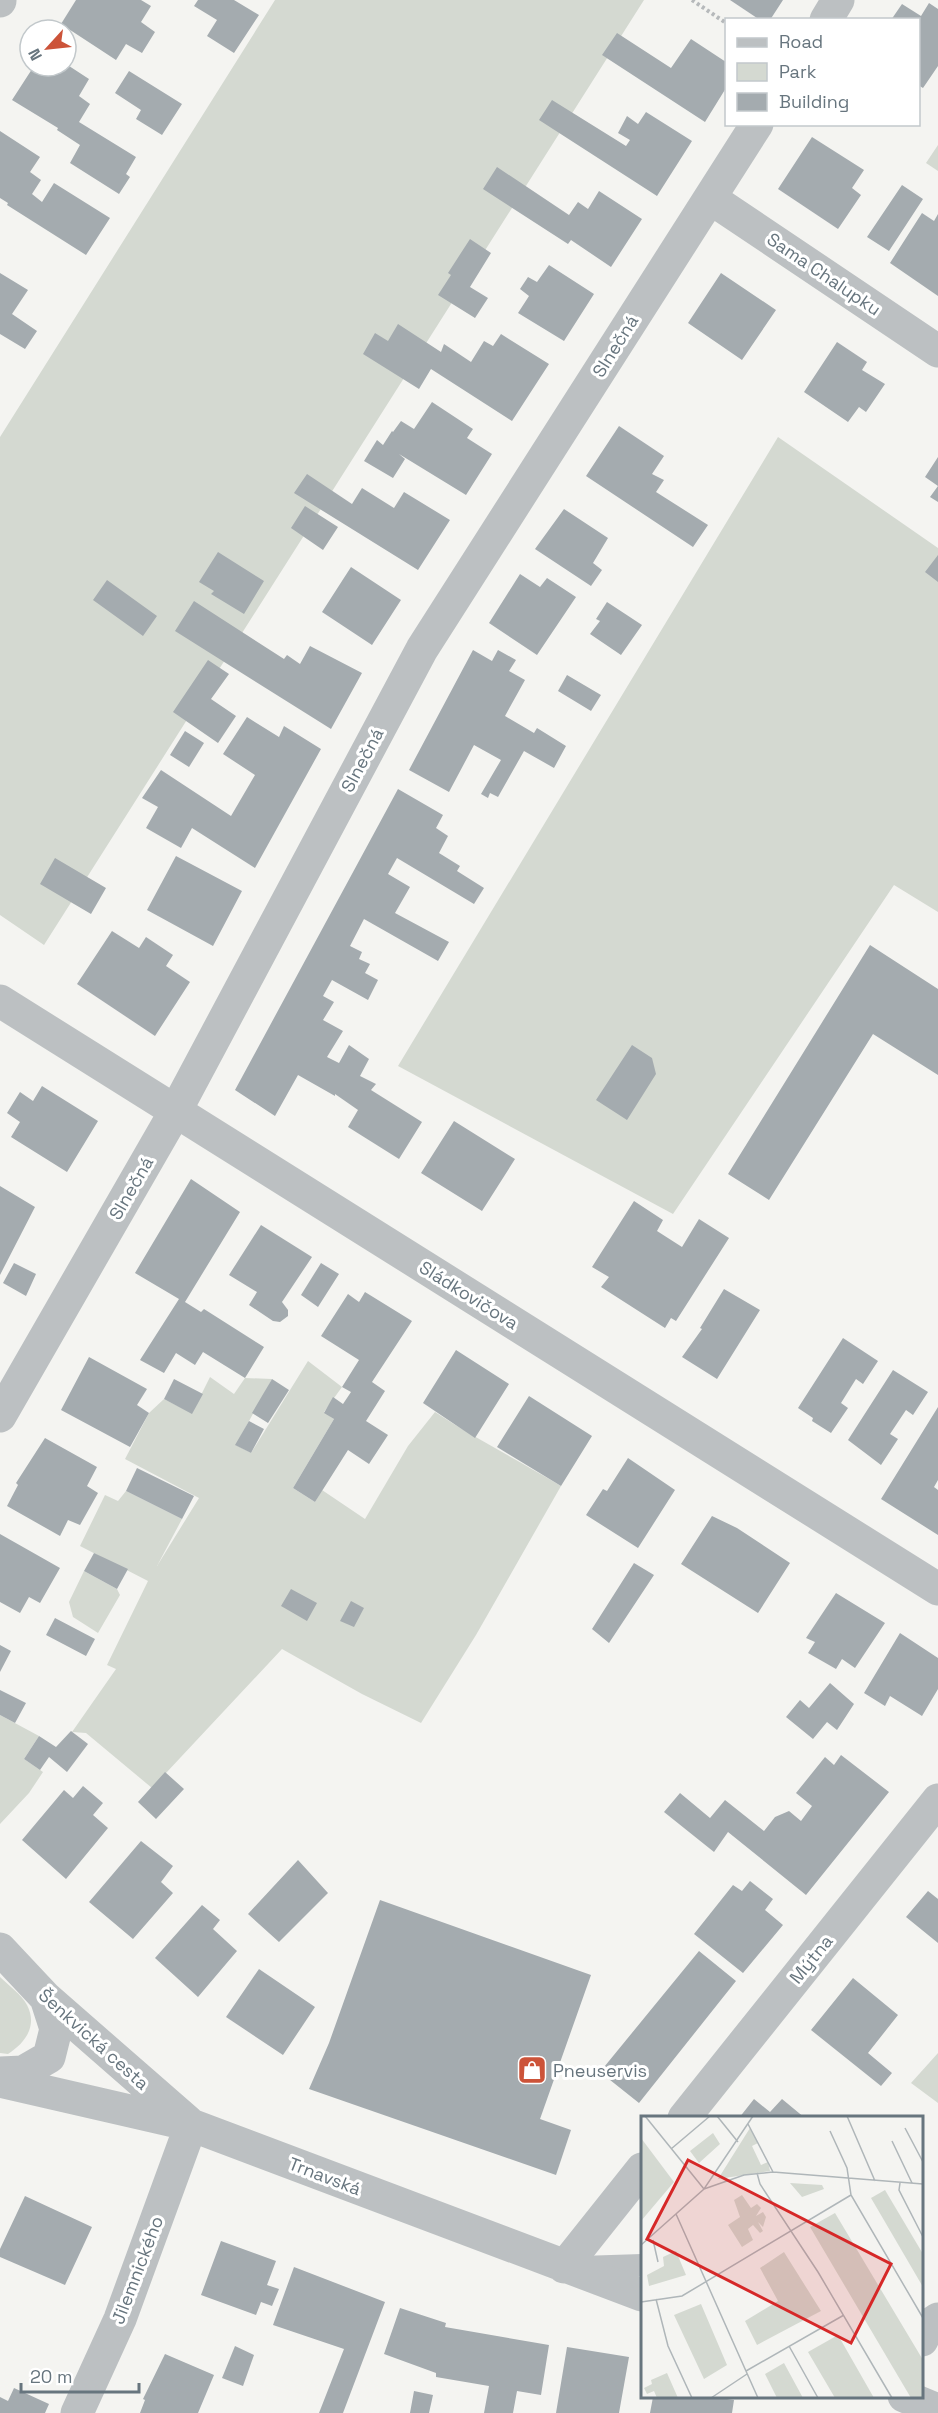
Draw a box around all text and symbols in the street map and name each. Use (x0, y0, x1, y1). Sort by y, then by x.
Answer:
north arrow (18, 18, 78, 78)
legend (725, 18, 920, 126)
text: Road (779, 30, 823, 53)
text: N (23, 45, 47, 64)
text: Park (779, 60, 817, 83)
text: Building (779, 90, 849, 113)
street label: Sama Chalupku (763, 227, 885, 321)
street label: Slnečná (587, 311, 643, 381)
street label: Slnečná (336, 724, 388, 796)
street label: Slnečná (104, 1152, 158, 1224)
street label: Sládkovičova (415, 1255, 523, 1335)
street label: Mýtna (784, 1930, 838, 1988)
street label: Šenkvická cesta (34, 1983, 154, 2095)
shop icon: Pneuservis (516, 2054, 548, 2086)
place label: Pneuservis (553, 2059, 647, 2082)
inset map (641, 2116, 923, 2398)
street label: Trnavská (286, 2152, 364, 2200)
street label: Jilemnického (106, 2213, 168, 2327)
scale bar (21, 2356, 140, 2394)
text: 20 m (30, 2365, 73, 2388)

